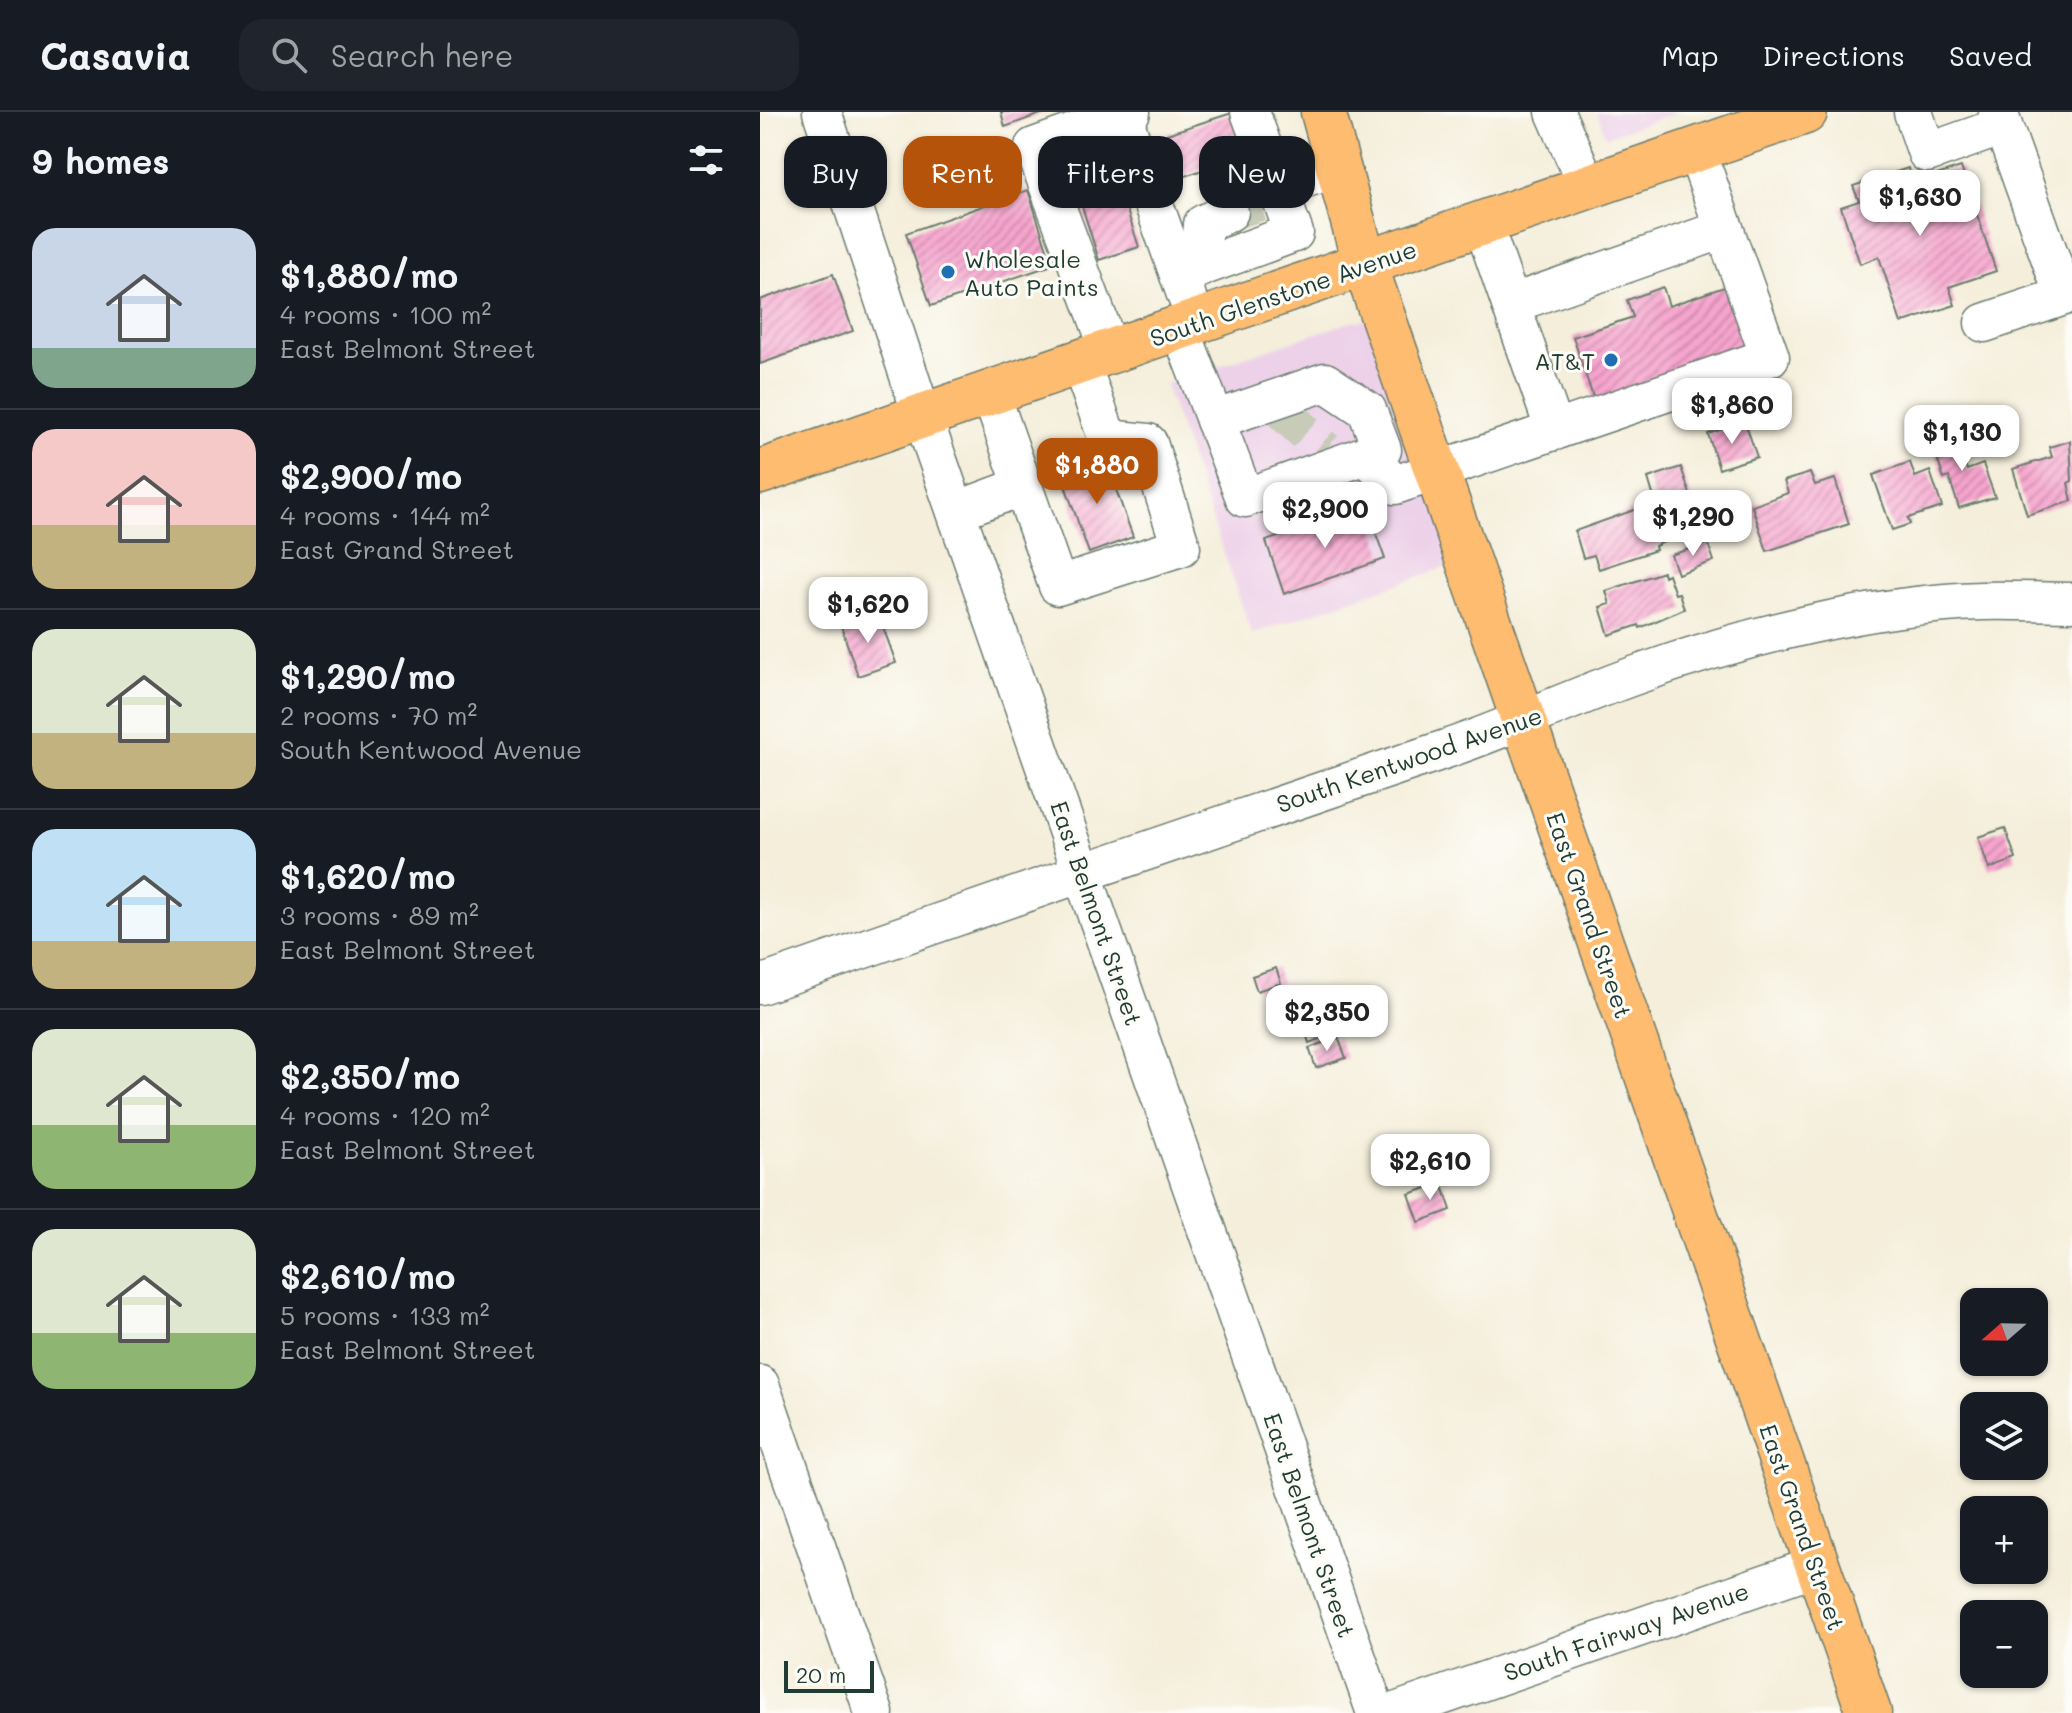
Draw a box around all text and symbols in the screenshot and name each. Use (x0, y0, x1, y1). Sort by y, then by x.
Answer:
search box (239, 19, 799, 91)
text: Casavia (40, 30, 191, 80)
icon: search (267, 33, 311, 77)
text: Search here (331, 35, 513, 75)
text: Map (1662, 37, 1719, 73)
text: Directions (1763, 37, 1905, 73)
text: Saved (1949, 37, 2032, 73)
chip: Buy (784, 136, 887, 208)
chip: Rent (903, 136, 1022, 208)
chip: Filters (1038, 136, 1183, 208)
chip: New (1199, 136, 1315, 208)
text: 9 homes (32, 138, 169, 183)
icon: filters (684, 138, 728, 182)
pin: $1,630 (1855, 170, 1985, 238)
text: $1,630 (1878, 179, 1962, 213)
street label: South Glenstone Avenue (1146, 233, 1420, 353)
place label: Wholesale Auto Paints (964, 243, 1099, 302)
text: $1,880/mo (280, 252, 458, 297)
icon: home (96, 260, 192, 356)
marker: Wholesale Auto Paints (939, 263, 957, 281)
text: 4 rooms · 100 m² (280, 297, 491, 331)
text: East Belmont Street (280, 331, 535, 365)
place label: AT&T (1534, 345, 1595, 376)
marker: AT&T (1602, 351, 1620, 369)
pin: $1,860 (1667, 378, 1797, 446)
text: $1,860 (1690, 387, 1774, 421)
pin: $1,130 (1897, 405, 2027, 473)
text: $1,130 (1922, 414, 2002, 448)
pin: $1,880 (1032, 438, 1162, 506)
text: $1,880 (1055, 447, 1139, 481)
text: $2,900/mo (280, 453, 462, 498)
icon: home (96, 461, 192, 557)
pin: $2,900 (1260, 482, 1390, 550)
pin: $1,290 (1628, 490, 1758, 558)
text: $2,900 (1281, 491, 1369, 525)
text: 4 rooms · 144 m² (280, 498, 490, 532)
text: $1,290 (1652, 499, 1734, 533)
text: East Grand Street (280, 532, 514, 566)
pin: $1,620 (803, 577, 933, 645)
text: $1,620 (827, 586, 909, 620)
text: $1,290/mo (280, 653, 455, 698)
icon: home (96, 661, 192, 757)
text: 2 rooms · 70 m² (280, 698, 477, 732)
street label: South Kentwood Avenue (1272, 699, 1546, 819)
text: South Kentwood Avenue (280, 732, 582, 766)
street label: East Belmont Street (1044, 797, 1150, 1029)
street label: East Grand Street (1540, 808, 1640, 1022)
text: $1,620/mo (280, 853, 455, 898)
icon: home (96, 861, 192, 957)
text: 3 rooms · 89 m² (280, 898, 479, 932)
text: East Belmont Street (280, 932, 535, 966)
pin: $2,350 (1262, 985, 1392, 1053)
text: $2,350 (1284, 994, 1370, 1028)
text: $2,350/mo (280, 1053, 460, 1098)
icon: home (96, 1061, 192, 1157)
text: 4 rooms · 120 m² (280, 1098, 490, 1132)
text: East Belmont Street (280, 1132, 535, 1166)
pin: $2,610 (1365, 1134, 1495, 1202)
text: $2,610 (1389, 1143, 1471, 1177)
text: $2,610/mo (280, 1253, 455, 1298)
icon: home (96, 1261, 192, 1357)
north arrow (1960, 1288, 2048, 1376)
map controls (1960, 1288, 2048, 1688)
text: 5 rooms · 133 m² (280, 1298, 490, 1332)
text: East Belmont Street (280, 1332, 535, 1366)
button: layers (1960, 1392, 2048, 1480)
street label: East Belmont Street (1257, 1409, 1363, 1641)
street label: East Grand Street (1753, 1420, 1853, 1634)
button: + (1960, 1496, 2048, 1584)
street label: South Fairway Avenue (1499, 1574, 1753, 1688)
button: − (1960, 1600, 2048, 1688)
scale bar (784, 1657, 874, 1693)
text: 20 m (796, 1660, 846, 1689)

